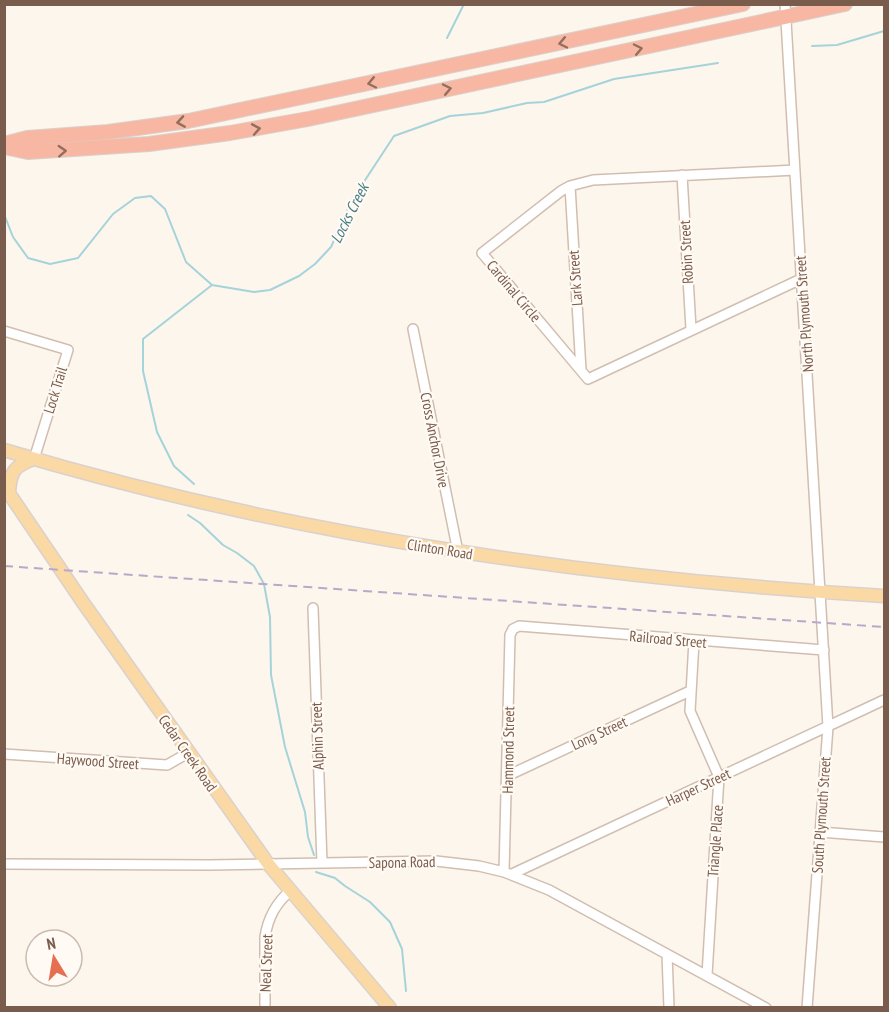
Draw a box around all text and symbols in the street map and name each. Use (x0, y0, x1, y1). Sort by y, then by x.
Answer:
one-way arrow (558, 36, 568, 49)
one-way arrow (632, 43, 642, 56)
one-way arrow (367, 76, 377, 89)
one-way arrow (442, 83, 452, 96)
one-way arrow (176, 115, 186, 128)
one-way arrow (251, 123, 261, 136)
one-way arrow (58, 144, 67, 157)
water label: Locks Creek (325, 178, 373, 246)
street label: Robin Street (675, 220, 697, 284)
street label: Lark Street (564, 249, 586, 307)
street label: North Plymouth Street (790, 255, 818, 373)
street label: Cardinal Circle (483, 256, 545, 326)
street label: Lock Trail (39, 364, 71, 416)
street label: Cross Anchor Drive (416, 391, 454, 489)
street label: Clinton Road (406, 534, 474, 564)
street label: Railroad Street (629, 626, 707, 652)
street label: Alphin Street (306, 702, 328, 770)
street label: Hammond Street (498, 706, 518, 794)
street label: Cedar Creek Road (154, 711, 222, 795)
street label: Long Street (568, 712, 630, 754)
street label: Haywood Street (56, 749, 140, 773)
street label: South Plymouth Street (807, 756, 835, 874)
street label: Harper Street (663, 764, 733, 810)
street label: Triangle Place (703, 804, 727, 878)
street label: Sapona Road (368, 852, 436, 872)
north arrow (24, 928, 84, 988)
text: N (45, 933, 57, 954)
street label: Neal Street (255, 934, 277, 992)

